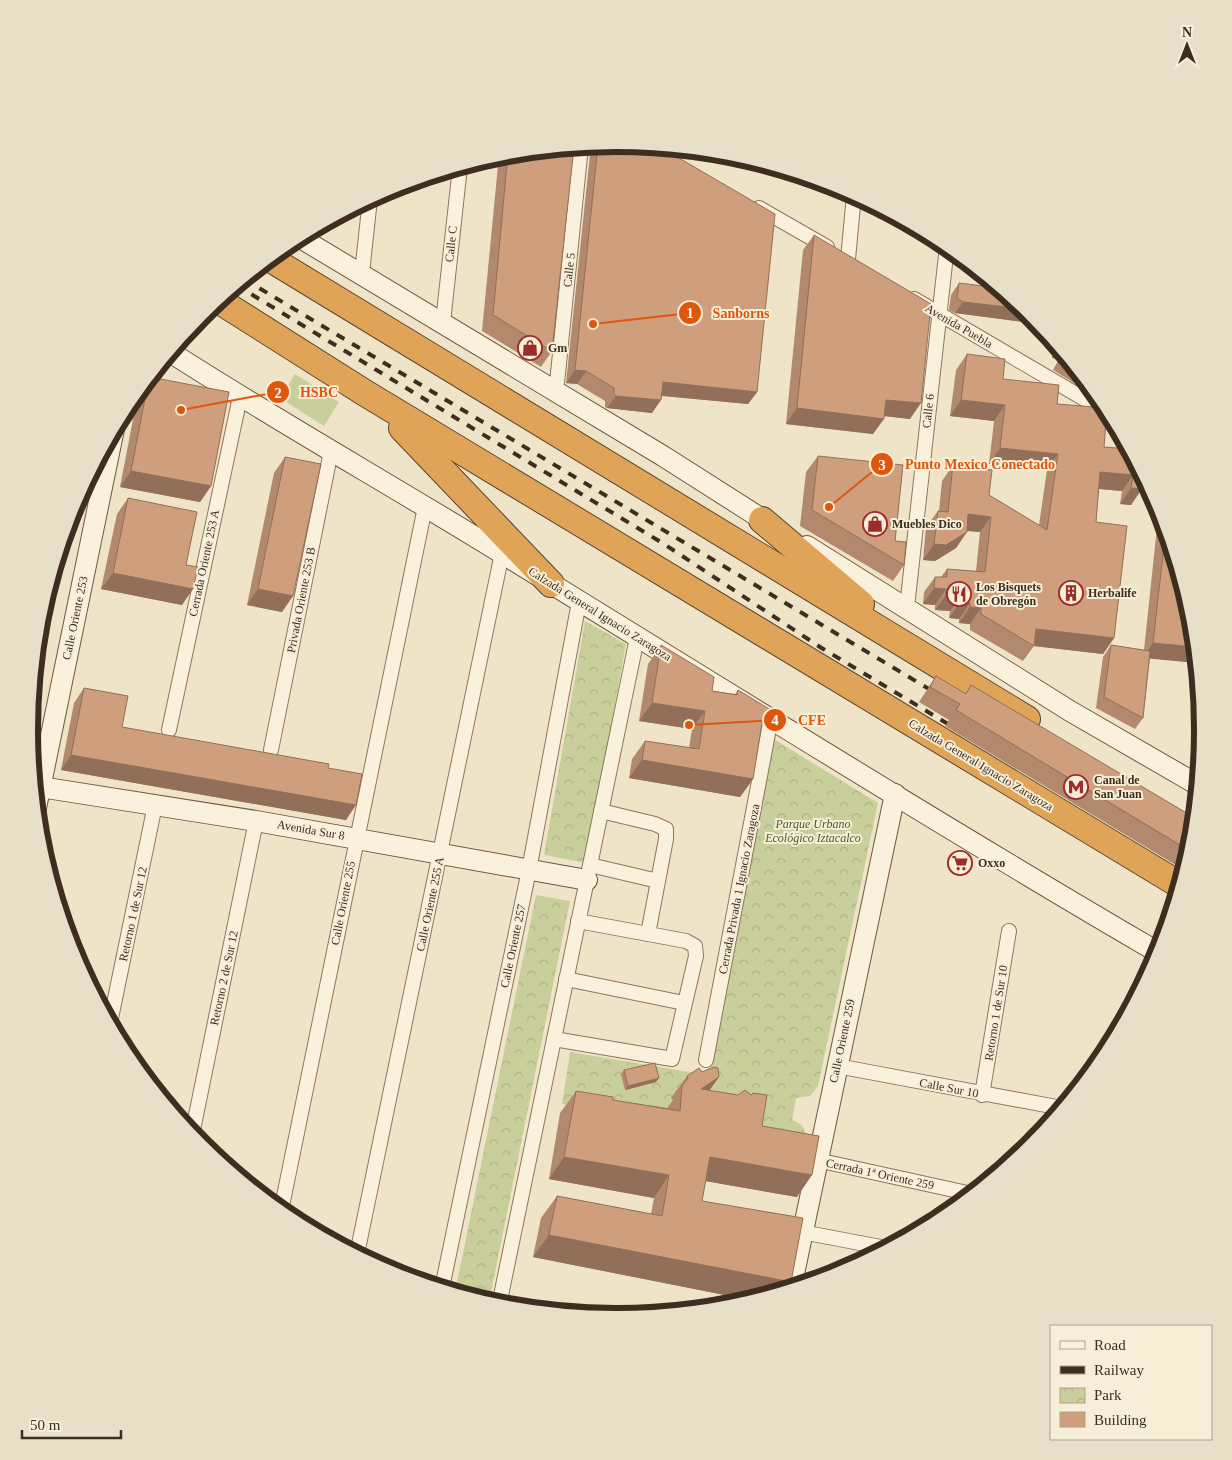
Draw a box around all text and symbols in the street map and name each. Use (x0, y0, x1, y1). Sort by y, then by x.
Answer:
north arrow (1162, 20, 1212, 70)
text: N (1182, 25, 1192, 40)
street label: Calle C (442, 225, 460, 263)
street label: Calle 5 (560, 252, 578, 288)
callout: Sanborns (678, 299, 780, 328)
street label: Avenida Puebla (923, 301, 996, 351)
text: 1 (686, 305, 694, 321)
text: Sanborns (713, 306, 770, 321)
shop icon: Gm (517, 335, 543, 361)
place label: Gm (548, 341, 567, 355)
callout: HSBC (265, 378, 348, 407)
text: 2 (274, 385, 282, 401)
text: HSBC (300, 385, 338, 400)
street label: Calle 6 (919, 393, 937, 429)
callout: Punto Mexico Conectado (870, 450, 1065, 479)
text: 3 (878, 457, 886, 473)
text: Punto Mexico Conectado (905, 457, 1055, 472)
street label: Cerrada Oriente 253 A (186, 508, 222, 618)
shop icon: Muebles Dico (862, 511, 888, 537)
place label: Muebles Dico (892, 517, 962, 531)
street label: Privada Oriente 253 B (284, 546, 318, 654)
street label: Calzada General Ignacio Zaragoza (526, 564, 675, 664)
street label: Calle Oriente 253 (59, 575, 91, 661)
place label: Los Bisquets de Obregón (976, 580, 1041, 608)
building icon: Herbalife (1058, 580, 1084, 606)
restaurant icon: Los Bisquets de Obregón (946, 581, 972, 607)
place label: Herbalife (1088, 586, 1137, 600)
callout: CFE (763, 705, 836, 734)
text: 4 (771, 712, 779, 728)
text: CFE (798, 713, 826, 728)
street label: Calzada General Ignacio Zaragoza (906, 716, 1056, 814)
place label: Canal de San Juan (1094, 773, 1142, 801)
metro station icon: Canal de San Juan (1063, 774, 1089, 800)
street label: Cerrada Privada 1 Ignacio Zaragoza (716, 802, 763, 975)
street label: Avenida Sur 8 (276, 817, 346, 843)
park label: Parque Urbano Ecológico Iztacalco (764, 817, 861, 845)
supermarket icon: Oxxo (947, 850, 973, 876)
street label: Calle Oriente 255 A (413, 855, 447, 953)
place label: Oxxo (978, 856, 1005, 870)
street label: Calle Oriente 255 (328, 860, 358, 946)
street label: Retorno 1 de Sur 12 (116, 865, 150, 963)
street label: Calle Oriente 257 (497, 903, 529, 989)
street label: Retorno 2 de Sur 12 (207, 929, 241, 1027)
street label: Retorno 1 de Sur 10 (982, 964, 1010, 1062)
street label: Calle Oriente 259 (826, 998, 858, 1084)
street label: Calle Sur 10 (918, 1075, 980, 1101)
street label: Cerrada 1ª Oriente 259 (825, 1156, 935, 1192)
legend (1050, 1325, 1212, 1440)
text: Road (1094, 1337, 1126, 1353)
text: Railway (1094, 1362, 1144, 1378)
text: Park (1094, 1387, 1122, 1403)
scale bar (22, 1408, 121, 1440)
text: Building (1094, 1412, 1147, 1428)
text: 50 m (30, 1417, 61, 1433)

